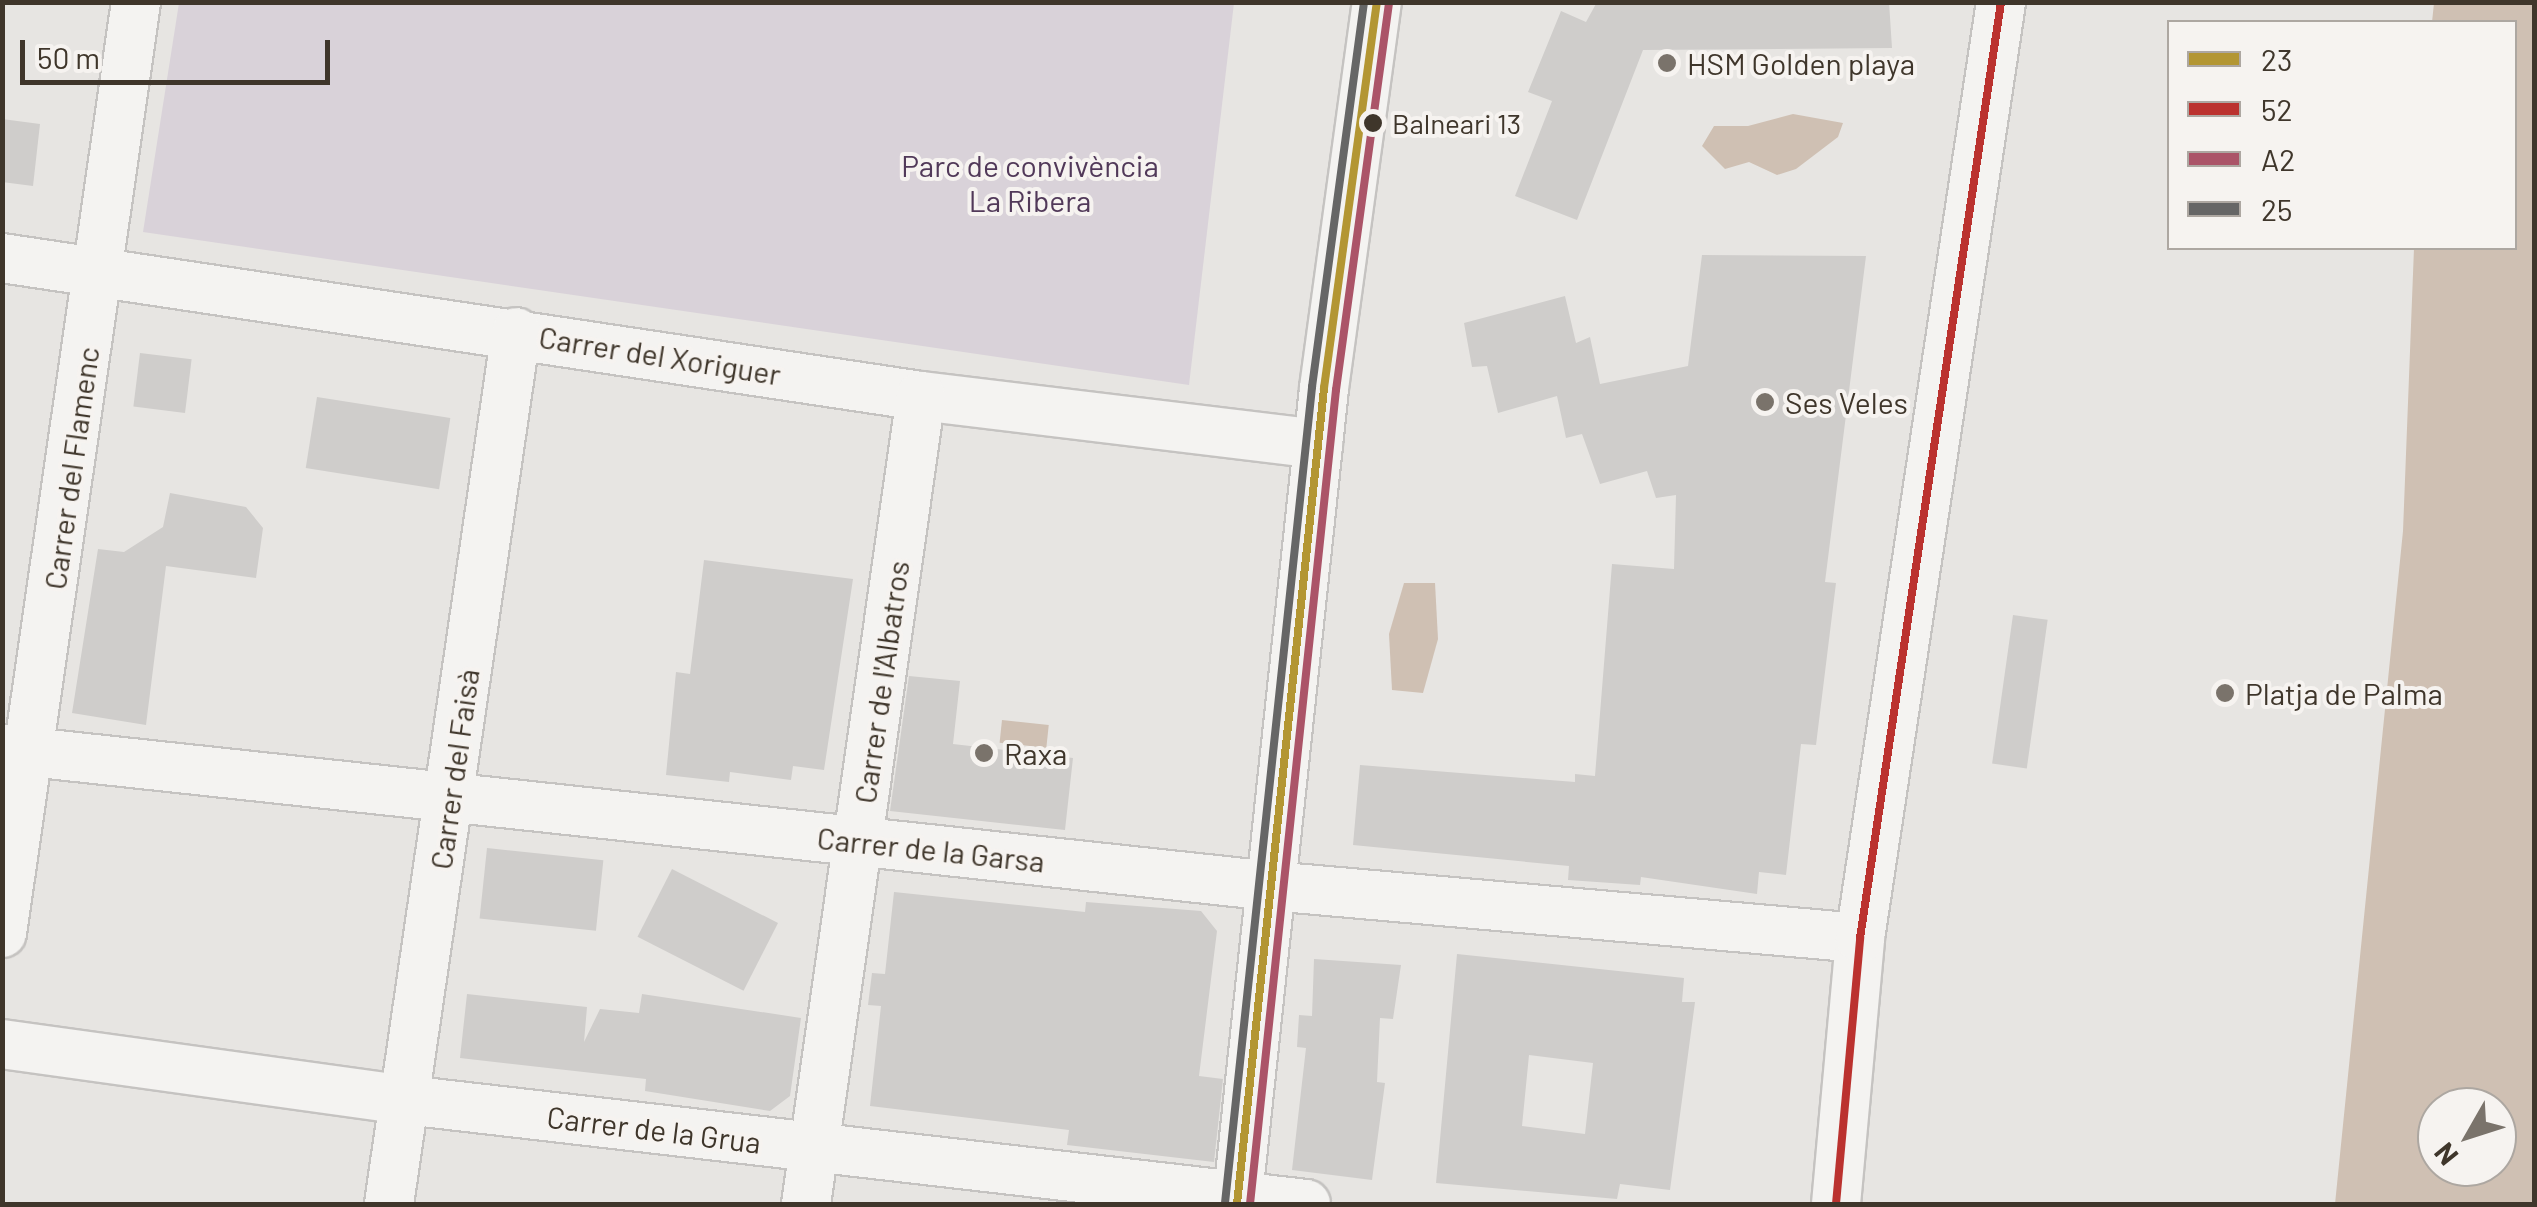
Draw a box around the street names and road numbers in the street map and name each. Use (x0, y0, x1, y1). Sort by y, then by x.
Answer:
street label: Carrer del Xoriguer (537, 318, 783, 392)
street label: Carrer del Flamenc (36, 344, 106, 592)
street label: Carrer de l'Albatros (846, 558, 916, 806)
street label: Carrer del Faisà (422, 666, 486, 872)
street label: Carrer de la Garsa (815, 819, 1047, 879)
street label: Carrer de la Grua (545, 1098, 763, 1160)

